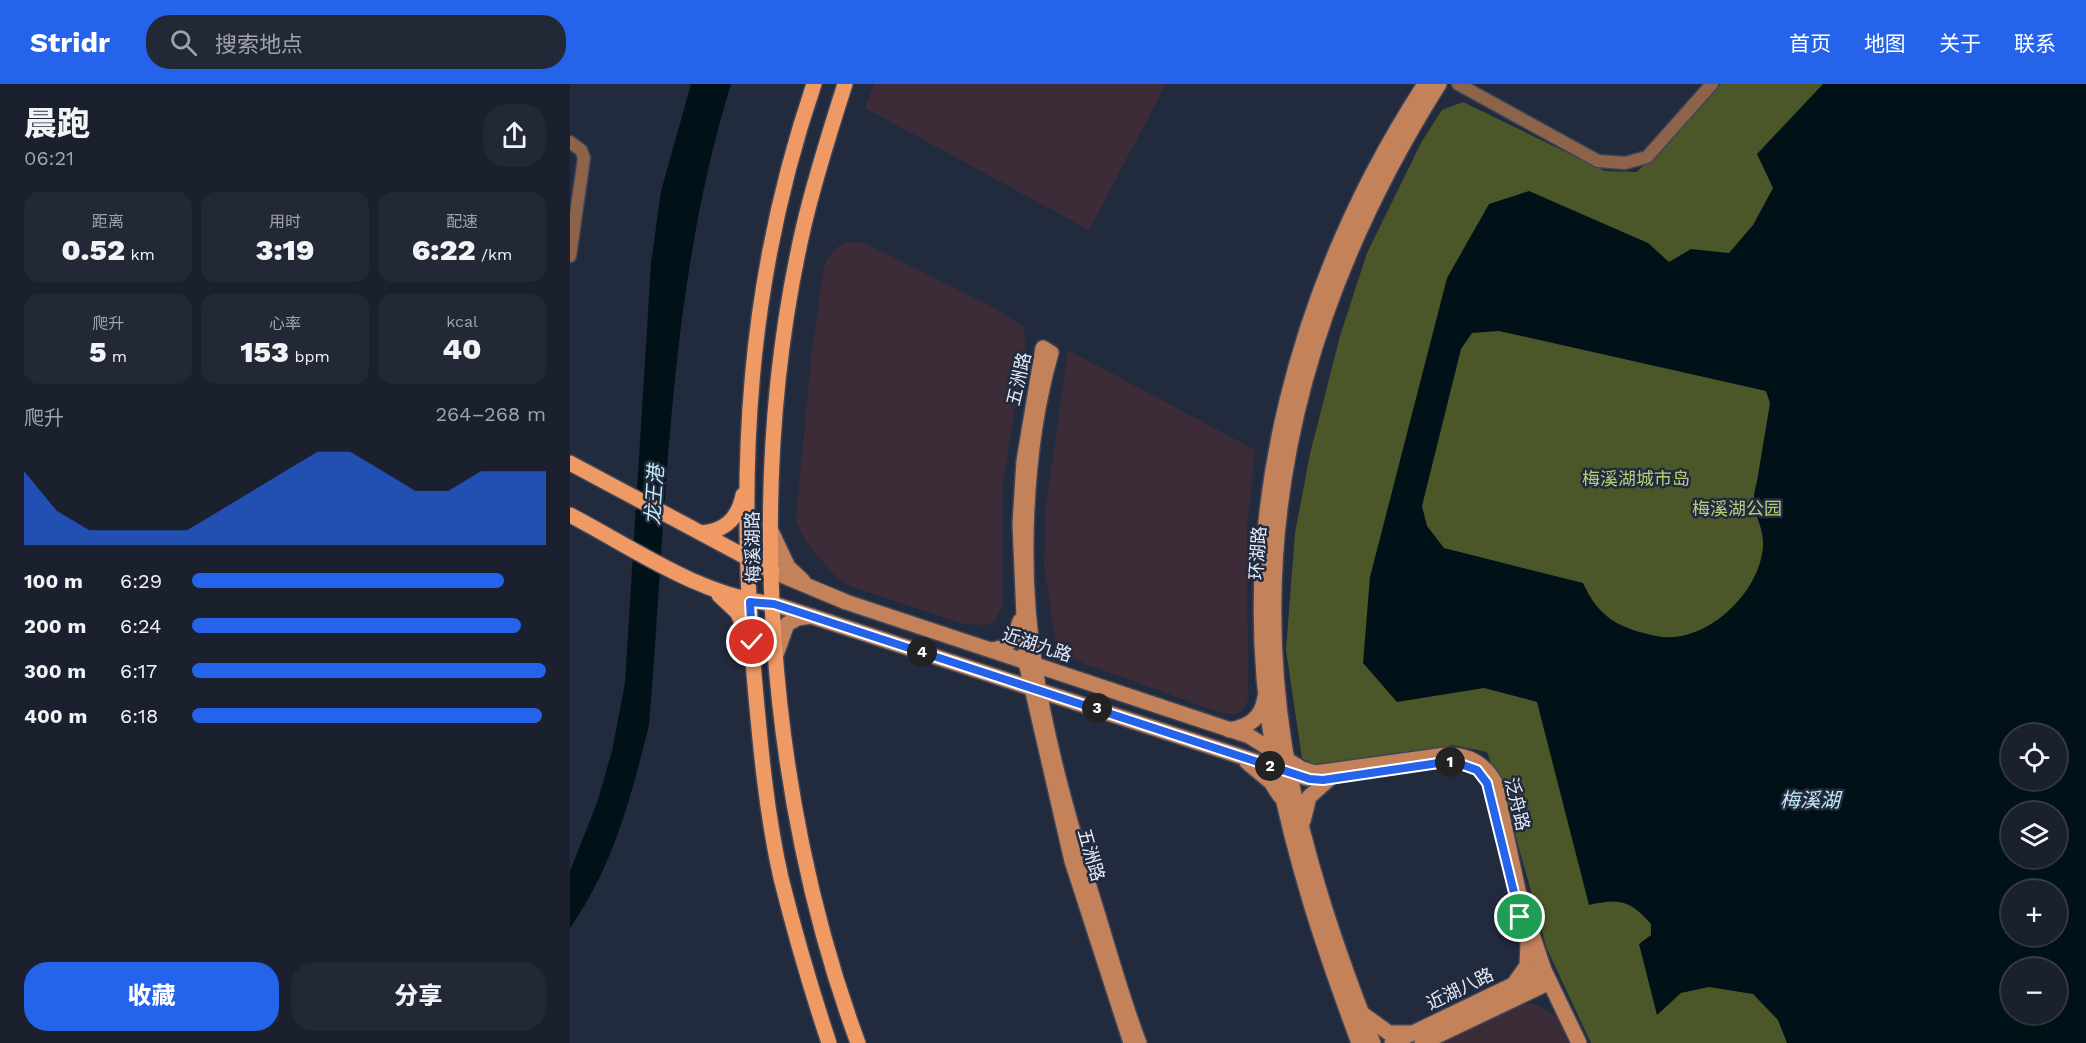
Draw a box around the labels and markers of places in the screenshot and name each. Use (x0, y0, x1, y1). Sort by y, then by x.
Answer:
pin (726, 616, 777, 667)
pin: 4 (907, 637, 937, 667)
pin: 3 (1082, 693, 1112, 723)
pin: 1 (1435, 747, 1465, 777)
pin: 2 (1255, 751, 1285, 781)
pin (1494, 891, 1545, 942)

